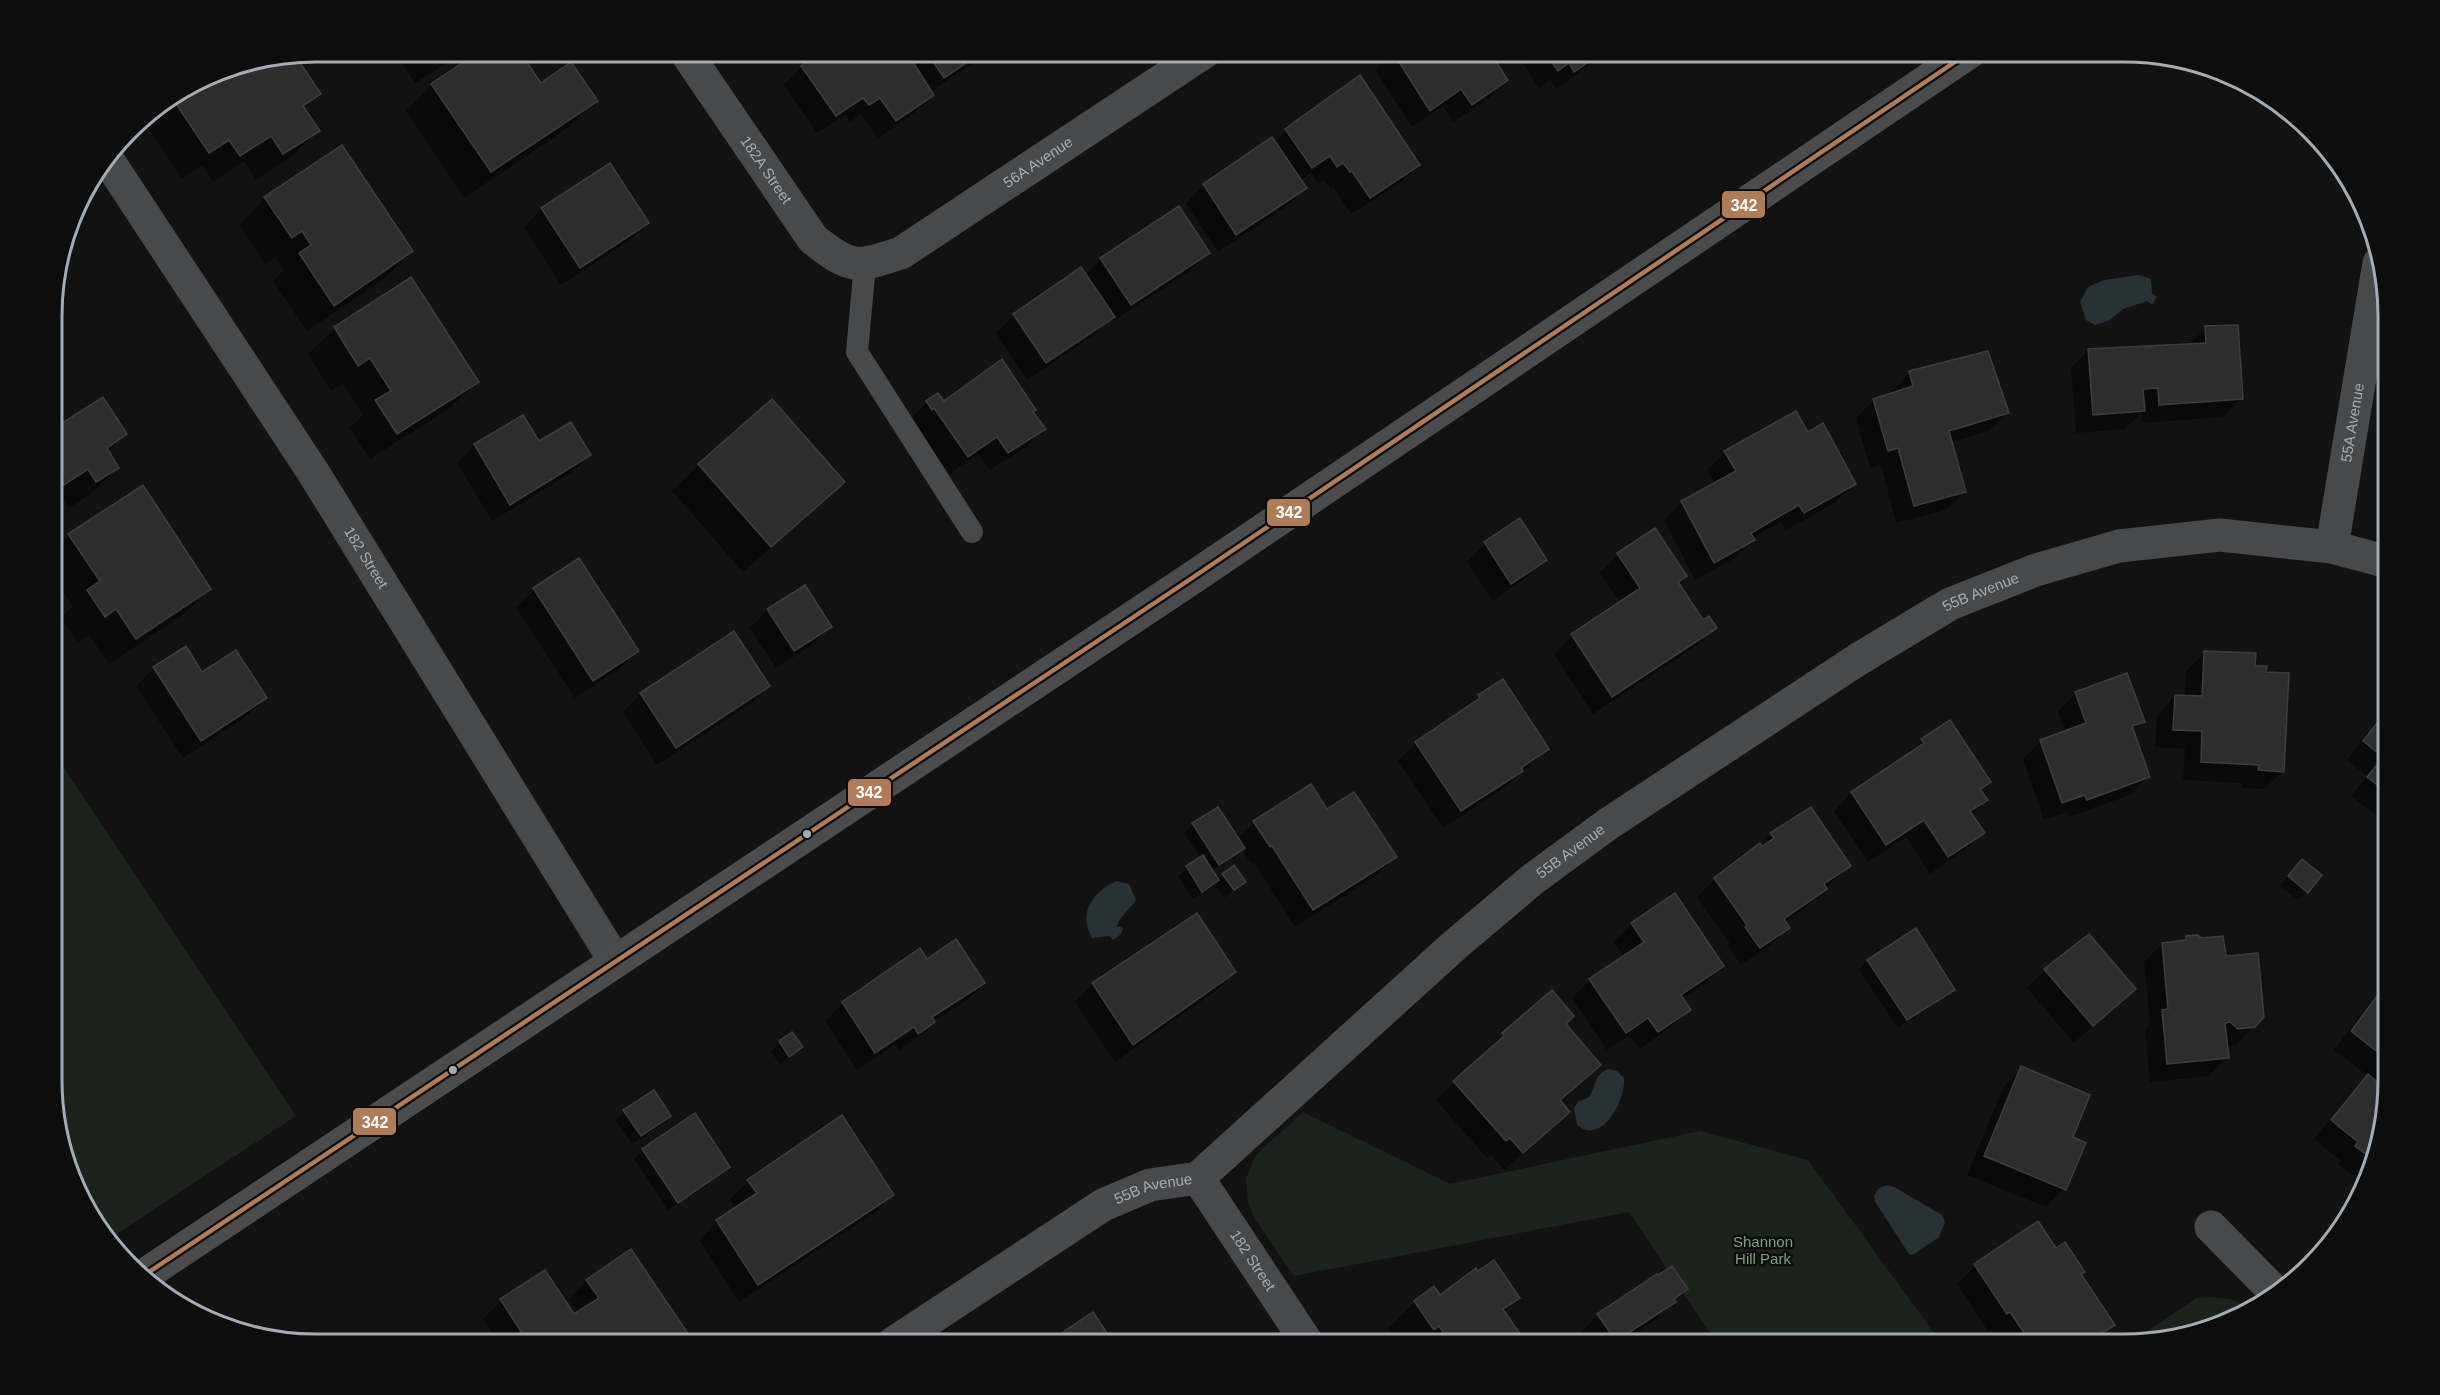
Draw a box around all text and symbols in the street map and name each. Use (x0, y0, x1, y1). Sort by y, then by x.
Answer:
street label: 182A Street (737, 133, 796, 208)
street label: 56A Avenue (1000, 133, 1076, 191)
line badge: 342 (1721, 190, 1766, 219)
text: 342 (1731, 197, 1757, 214)
street label: 55A Avenue (2337, 382, 2367, 463)
line badge: 342 (1266, 498, 1311, 527)
text: 342 (1276, 504, 1302, 521)
street label: 182 Street (341, 523, 392, 592)
street label: 55B Avenue (1939, 569, 2021, 615)
line badge: 342 (847, 778, 892, 807)
text: 342 (856, 784, 882, 801)
street label: 55B Avenue (1533, 820, 1608, 882)
unlabelled marker (801, 828, 813, 840)
unlabelled marker (447, 1064, 459, 1076)
line badge: 342 (352, 1107, 397, 1136)
text: 342 (362, 1114, 388, 1131)
street label: 55B Avenue (1111, 1170, 1193, 1207)
street label: 182 Street (1227, 1227, 1280, 1294)
park label: Shannon Hill Park (1733, 1233, 1793, 1267)

